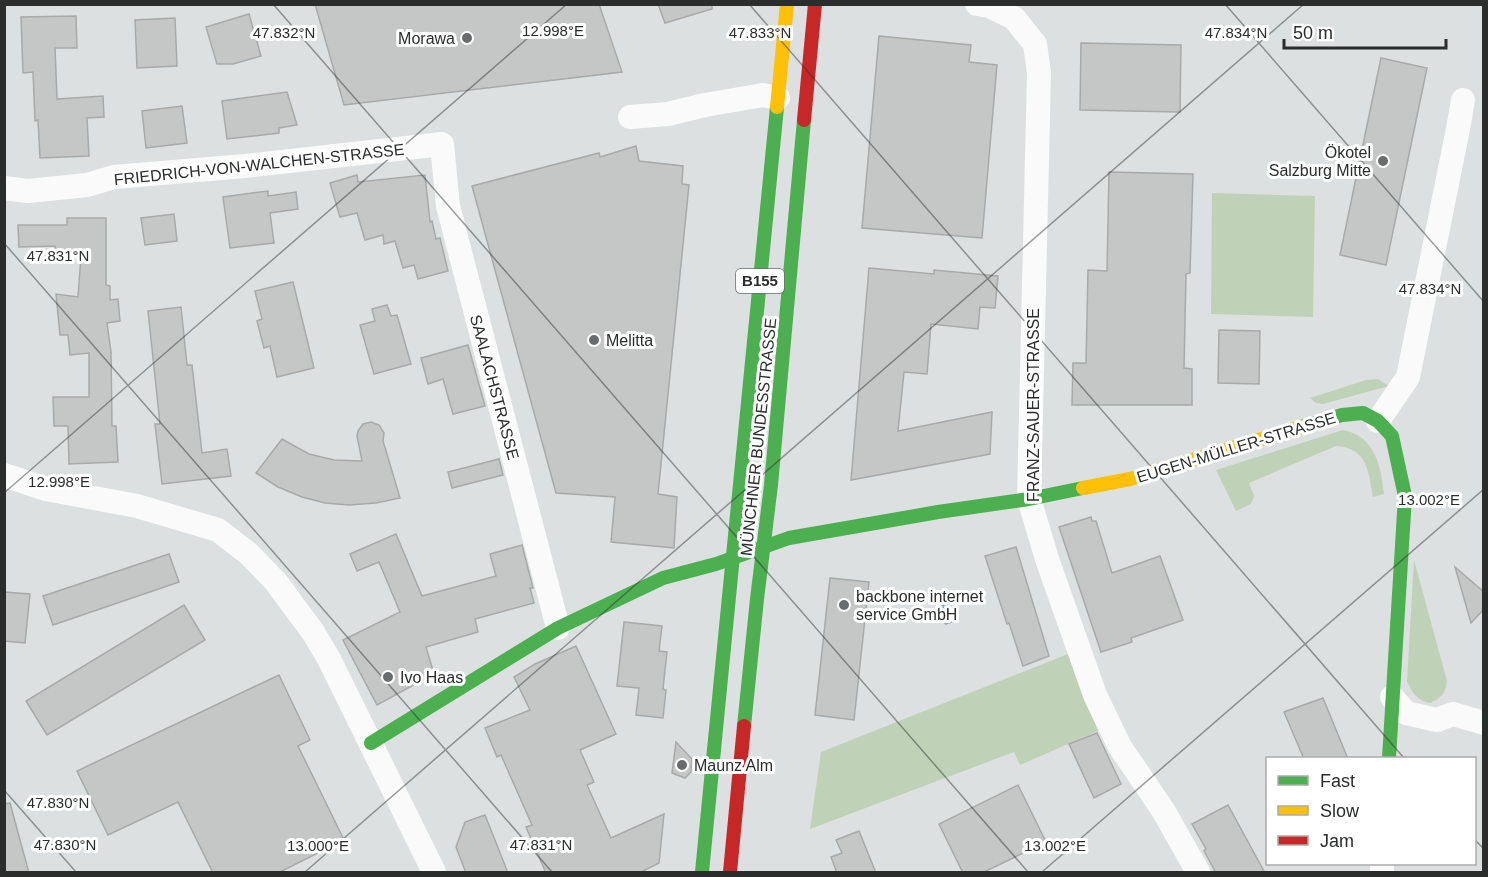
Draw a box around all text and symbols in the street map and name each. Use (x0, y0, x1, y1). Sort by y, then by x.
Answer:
scale bar (1284, 12, 1446, 50)
text: 12.998°E (522, 22, 584, 39)
text: 50 m (1293, 23, 1333, 43)
text: 47.832°N (253, 24, 315, 41)
text: 47.833°N (729, 24, 791, 41)
text: 47.834°N (1205, 24, 1267, 41)
place label: Morawa (398, 30, 455, 47)
marker: Morawa (460, 31, 474, 45)
street label: FRIEDRICH-VON-WALCHEN-STRASSE (113, 141, 405, 188)
place label: Ökotel Salzburg Mitte (1269, 144, 1371, 179)
marker: Ökotel Salzburg Mitte (1376, 154, 1390, 168)
text: 47.831°N (27, 247, 89, 264)
road number: B155 (736, 269, 784, 293)
text: 47.834°N (1399, 280, 1461, 297)
street label: FRANZ-SAUER-STRASSE (1025, 308, 1042, 502)
street label: SAALACHSTRASSE (467, 313, 522, 461)
street label: MÜNCHNER BUNDESSTRASSE (738, 317, 779, 557)
place label: Melitta (606, 332, 653, 349)
marker: Melitta (587, 333, 601, 347)
street label: EUGEN-MÜLLER-STRASSE (1135, 409, 1338, 486)
text: 12.998°E (28, 473, 90, 490)
text: 13.002°E (1398, 491, 1460, 508)
place label: backbone internet service GmbH (856, 588, 984, 623)
marker: backbone internet service GmbH (837, 598, 851, 612)
place label: Ivo Haas (400, 669, 463, 686)
marker: Ivo Haas (381, 670, 395, 684)
place label: Maunz Alm (694, 757, 773, 774)
legend (1266, 757, 1476, 865)
marker: Maunz Alm (675, 758, 689, 772)
text: Fast (1320, 771, 1355, 791)
text: 47.830°N (27, 794, 89, 811)
text: Slow (1320, 801, 1360, 821)
text: Jam (1320, 831, 1354, 851)
text: 47.830°N (34, 836, 96, 853)
text: 47.831°N (510, 836, 572, 853)
text: 13.000°E (287, 837, 349, 854)
text: 13.002°E (1024, 837, 1086, 854)

